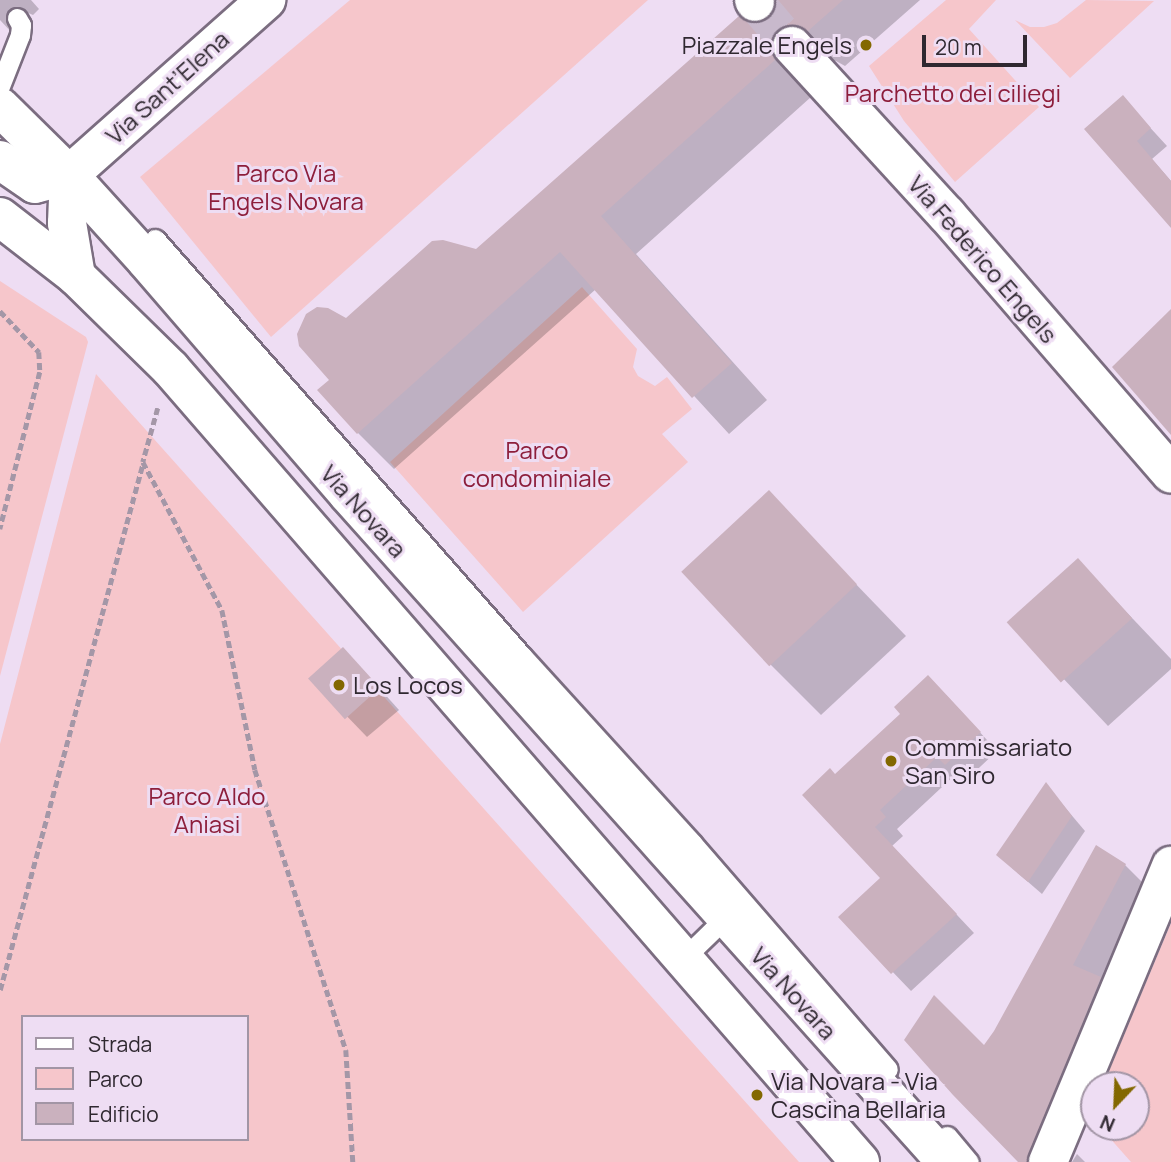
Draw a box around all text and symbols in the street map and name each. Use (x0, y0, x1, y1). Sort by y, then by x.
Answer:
scale bar (926, 21, 1031, 65)
street label: Via Sant’Elena (100, 24, 234, 150)
place label: Piazzale Engels (682, 31, 852, 59)
text: 20 m (935, 33, 982, 61)
marker: Piazzale Engels (858, 37, 874, 53)
park label: Parchetto dei ciliegi (845, 79, 1061, 107)
park label: Parco Via Engels Novara (208, 159, 364, 215)
street label: Via Federico Engels (902, 169, 1064, 349)
park label: Parco condominiale (463, 436, 611, 492)
street label: Via Novara (315, 459, 413, 563)
place label: Los Locos (353, 671, 463, 699)
marker: Los Locos (331, 677, 347, 693)
place label: Commissariato San Siro (905, 733, 1072, 789)
marker: Commissariato San Siro (883, 753, 899, 769)
park label: Parco Aldo Aniasi (149, 782, 265, 838)
street label: Via Novara (745, 941, 843, 1045)
legend (21, 1015, 248, 1141)
text: Strada (88, 1030, 152, 1058)
text: Parco (88, 1065, 143, 1093)
place label: Via Novara - Via Cascina Bellaria (771, 1067, 946, 1123)
north arrow (1080, 1071, 1150, 1141)
marker: Via Novara - Via Cascina Bellaria (749, 1087, 765, 1103)
text: Edificio (88, 1100, 159, 1128)
text: N (1096, 1109, 1119, 1138)

